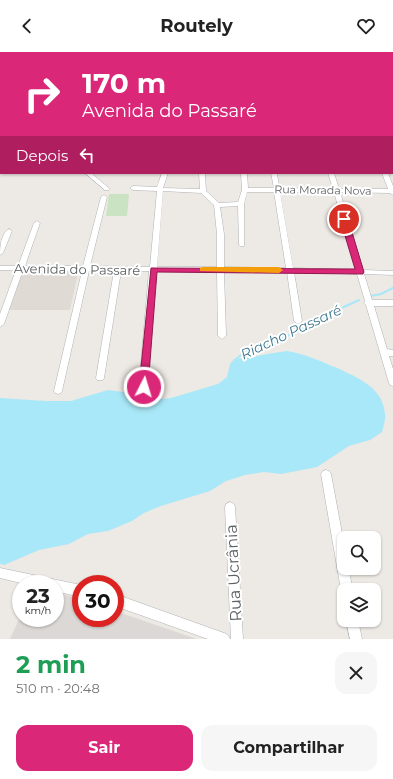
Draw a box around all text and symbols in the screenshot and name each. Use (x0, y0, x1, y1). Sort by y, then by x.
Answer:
icon: back (16, 15, 38, 37)
text: Routely (160, 15, 233, 37)
icon: heart (355, 15, 377, 37)
text: 170 m (82, 66, 166, 100)
icon: right (16, 68, 68, 120)
text: Avenida do Passaré (82, 100, 257, 122)
icon: left (76, 144, 98, 166)
text: Depois (16, 146, 68, 165)
street label: Rua Morada Nova (274, 182, 372, 198)
pin (327, 202, 361, 236)
icon: arrive (333, 208, 355, 230)
street label: Avenida do Passaré (14, 260, 140, 278)
water label: Riacho Passaré (238, 301, 344, 363)
position arrow (123, 366, 165, 408)
street label: Rua Ucrânia (221, 524, 246, 622)
map controls (337, 531, 381, 627)
button: search (337, 531, 381, 575)
speed limit sign: 30 (72, 575, 124, 627)
button: layers (337, 583, 381, 627)
text: 23 (26, 584, 50, 608)
text: km/h (25, 604, 51, 617)
text: 2 min (16, 650, 86, 679)
button: close (335, 652, 377, 694)
text: 510 m · 20:48 (16, 680, 100, 696)
button: Sair (16, 725, 193, 771)
button: Compartilhar (201, 725, 377, 771)

